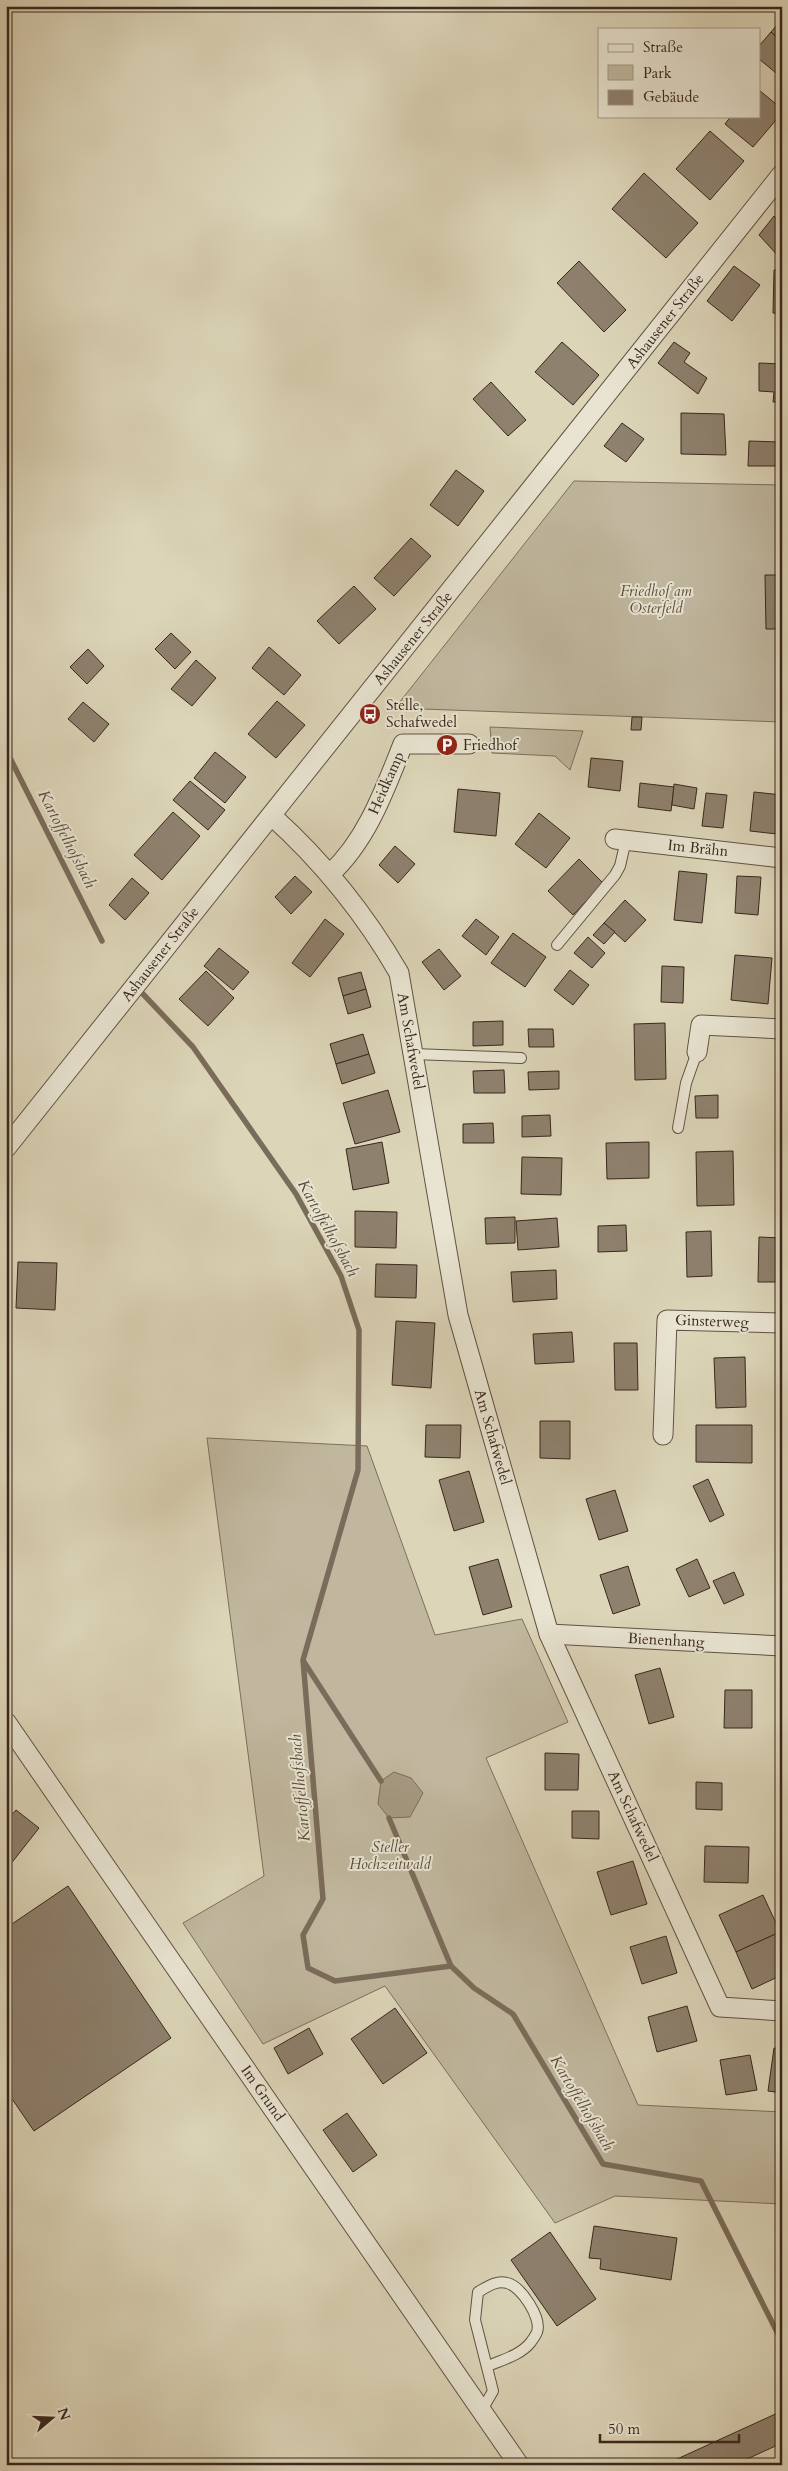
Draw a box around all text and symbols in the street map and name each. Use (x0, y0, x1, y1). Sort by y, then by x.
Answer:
legend (598, 28, 760, 118)
text: Straße (643, 37, 683, 57)
text: Park (643, 63, 672, 83)
text: Gebäude (643, 87, 700, 107)
street label: Ashausener Straße (622, 269, 708, 373)
park label: Friedhof am Osterfeld (620, 581, 692, 618)
street label: Ashausener Straße (369, 587, 457, 689)
place label: Stelle, Schafwedel (386, 695, 457, 732)
bus stop icon: Stelle, Schafwedel (358, 702, 382, 726)
parking icon: Friedhof (435, 733, 459, 757)
place label: Friedhof (463, 735, 519, 755)
street label: Heidkamp (363, 748, 409, 818)
water label: Kartoffelhofsbach (33, 786, 101, 892)
street label: Im Brähn (667, 835, 730, 861)
street label: Ashausener Straße (117, 902, 203, 1006)
street label: Am Schafwedel (393, 991, 429, 1091)
water label: Kartoffelhofsbach (292, 1175, 364, 1281)
street label: Ginsterweg (675, 1310, 750, 1332)
street label: Am Schafwedel (470, 1387, 516, 1487)
street label: Bienenhang (627, 1628, 705, 1652)
water label: Kartoffelhofsbach (284, 1733, 316, 1843)
street label: Am Schafwedel (603, 1767, 663, 1865)
park label: Steller Hochzeitwald (349, 1837, 431, 1874)
water label: Kartoffelhofsbach (545, 2051, 619, 2155)
street label: Im Grund (236, 2061, 290, 2125)
north arrow (28, 2394, 78, 2444)
text: N (53, 2405, 75, 2423)
scale bar (600, 2411, 739, 2443)
text: 50 m (608, 2419, 640, 2439)

